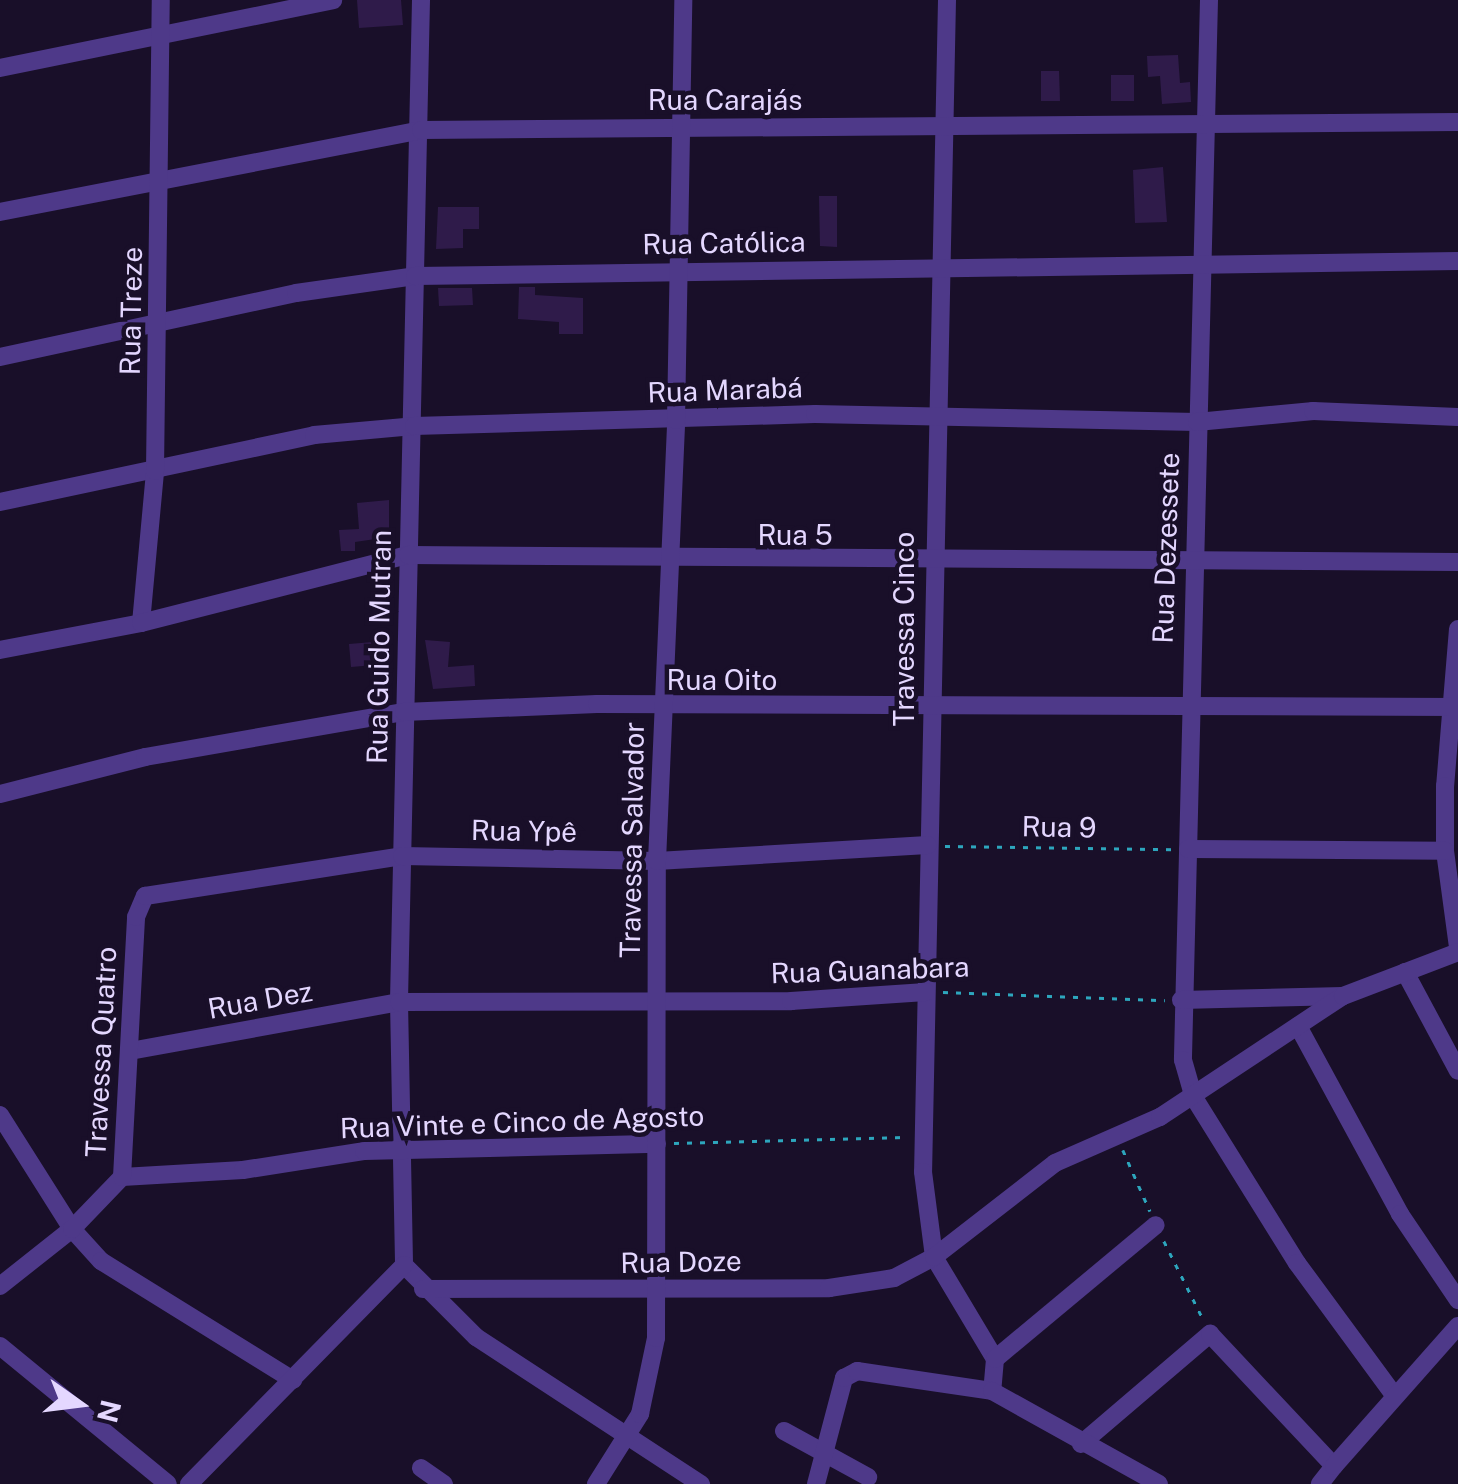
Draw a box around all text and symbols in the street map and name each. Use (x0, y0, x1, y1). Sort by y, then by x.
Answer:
street label: Rua Carajás (648, 83, 802, 117)
street label: Rua Católica (642, 225, 806, 261)
street label: Rua Treze (113, 247, 149, 375)
street label: Rua Marabá (647, 370, 803, 410)
street label: Rua Dezessete (1146, 452, 1186, 644)
street label: Rua 5 (757, 518, 833, 552)
street label: Rua Guido Mutran (360, 529, 398, 765)
street label: Travessa Cinco (887, 532, 921, 726)
street label: Rua Oito (667, 663, 777, 697)
street label: Travessa Salvador (613, 722, 651, 958)
street label: Rua 9 (1021, 810, 1097, 844)
street label: Rua Ypê (471, 813, 577, 849)
street label: Travessa Quatro (79, 946, 123, 1158)
street label: Rua Guanabara (770, 950, 970, 990)
street label: Rua Dez (205, 974, 315, 1026)
street label: Rua Vinte e Cinco de Agosto (338, 1099, 706, 1145)
street label: Rua Doze (620, 1244, 742, 1280)
north arrow (30, 1354, 130, 1454)
text: N (91, 1397, 128, 1426)

